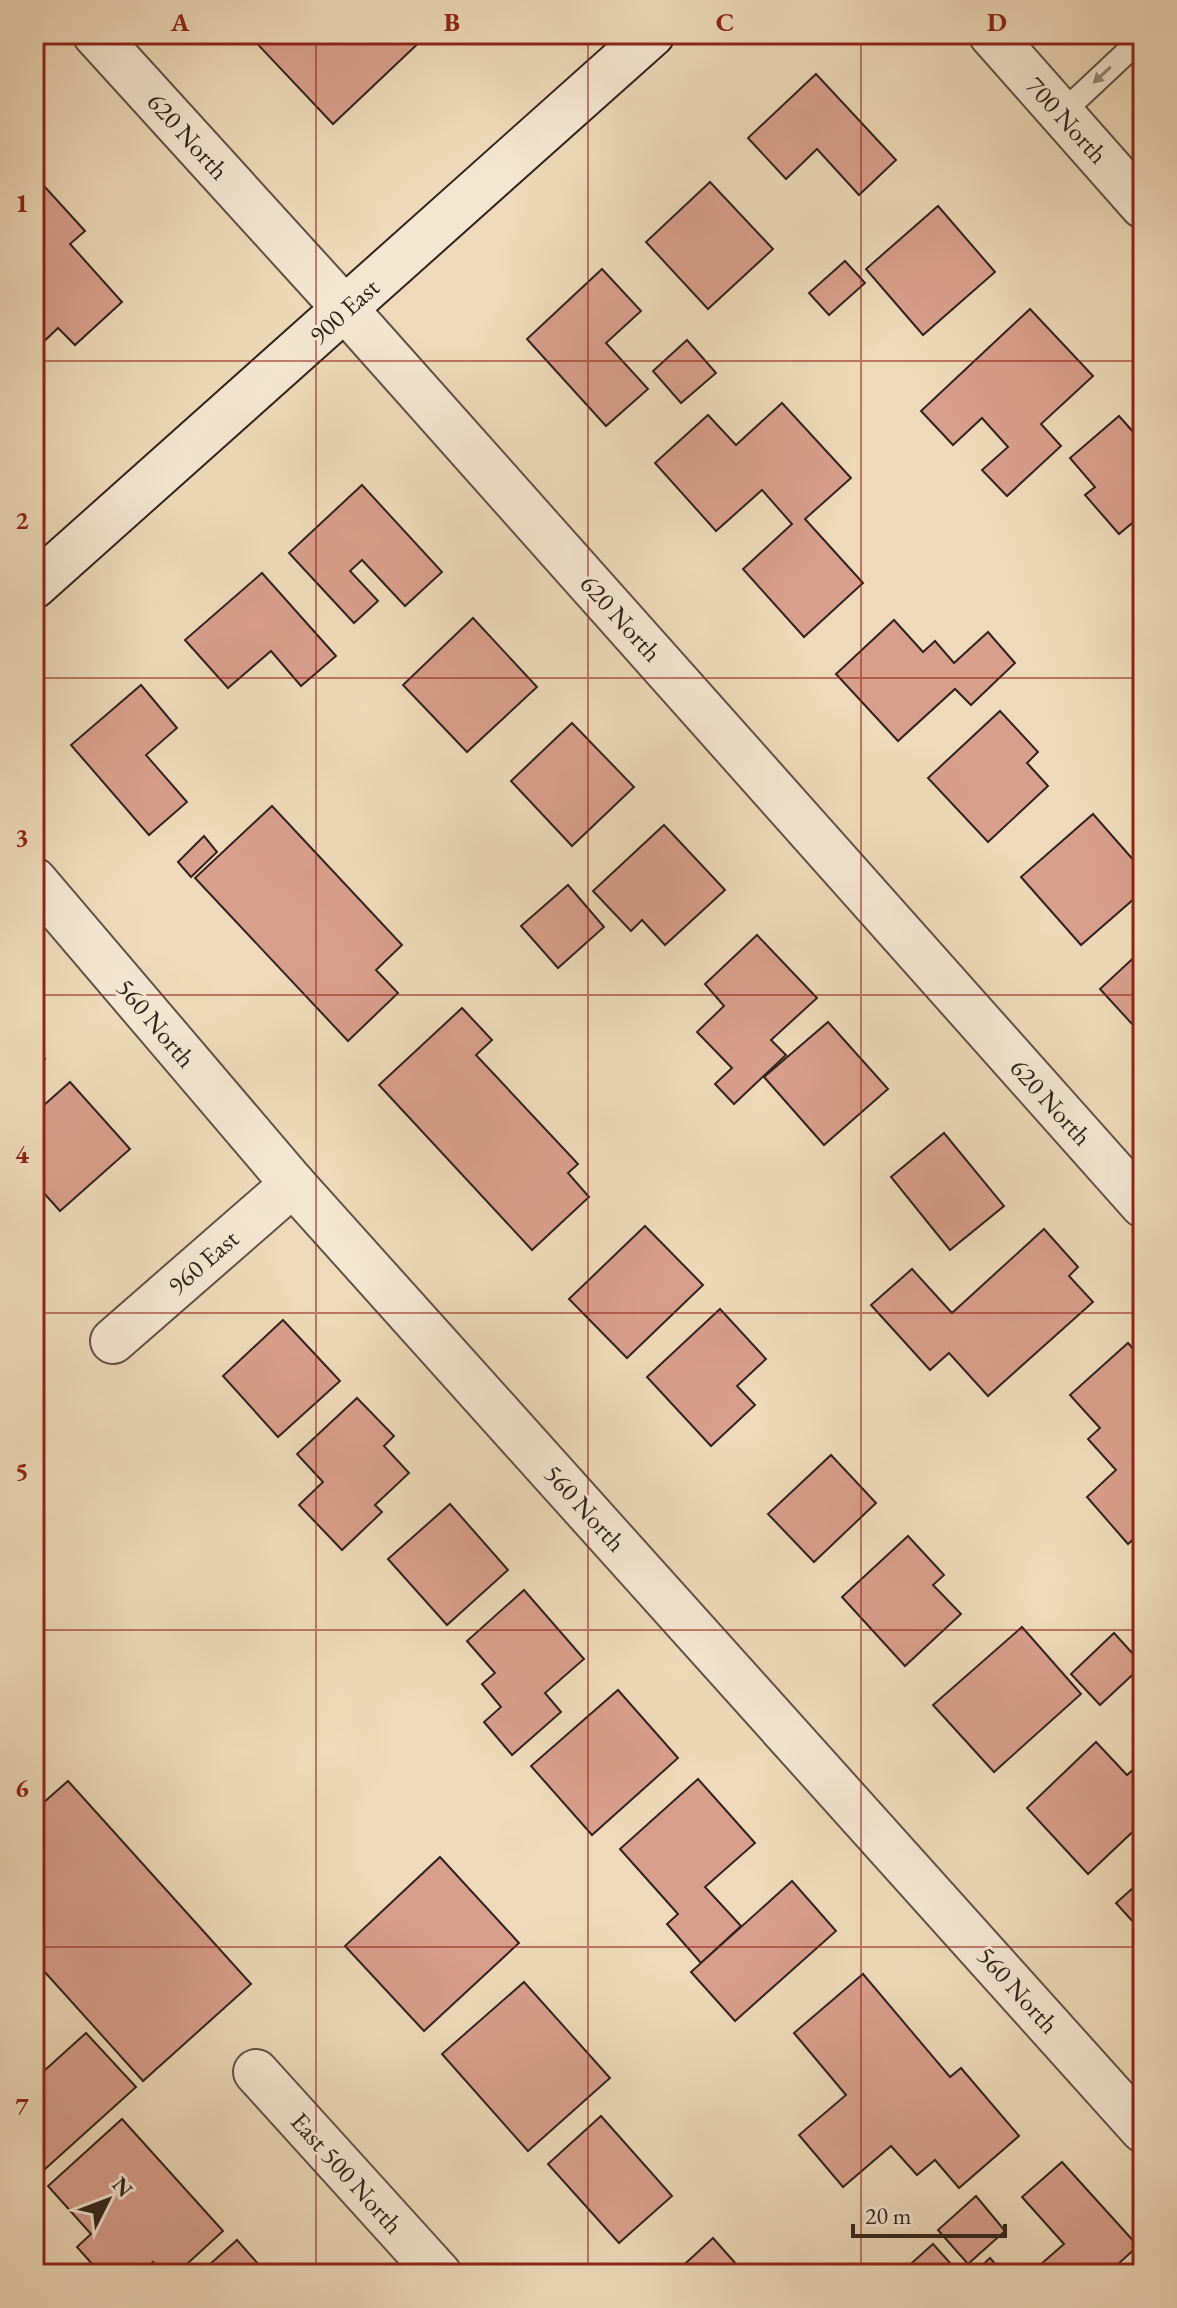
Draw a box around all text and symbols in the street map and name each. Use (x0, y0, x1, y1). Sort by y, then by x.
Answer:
text: A (170, 5, 190, 39)
text: B (444, 5, 460, 39)
text: C (716, 5, 734, 39)
text: D (987, 5, 1007, 39)
one-way arrow (1093, 66, 1112, 84)
street label: 700 North (1019, 69, 1115, 171)
street label: 620 North (140, 85, 236, 187)
text: 1 (15, 186, 29, 220)
street label: 900 East (302, 270, 386, 352)
text: 2 (15, 503, 29, 537)
street label: 620 North (573, 567, 669, 669)
text: 3 (15, 820, 29, 854)
street label: 560 North (109, 971, 203, 1075)
street label: 620 North (1003, 1051, 1099, 1153)
text: 4 (15, 1137, 29, 1171)
street label: 960 East (160, 1222, 246, 1302)
text: 5 (15, 1454, 29, 1488)
street label: 560 North (537, 1457, 633, 1559)
text: 6 (15, 1771, 29, 1805)
street label: 560 North (970, 1939, 1066, 2041)
text: 7 (15, 2089, 29, 2123)
street label: East 500 North (283, 2105, 411, 2241)
north arrow (68, 2160, 148, 2240)
text: N (106, 2171, 139, 2203)
scale bar (853, 2188, 1005, 2238)
text: 20 m (865, 2200, 912, 2231)

